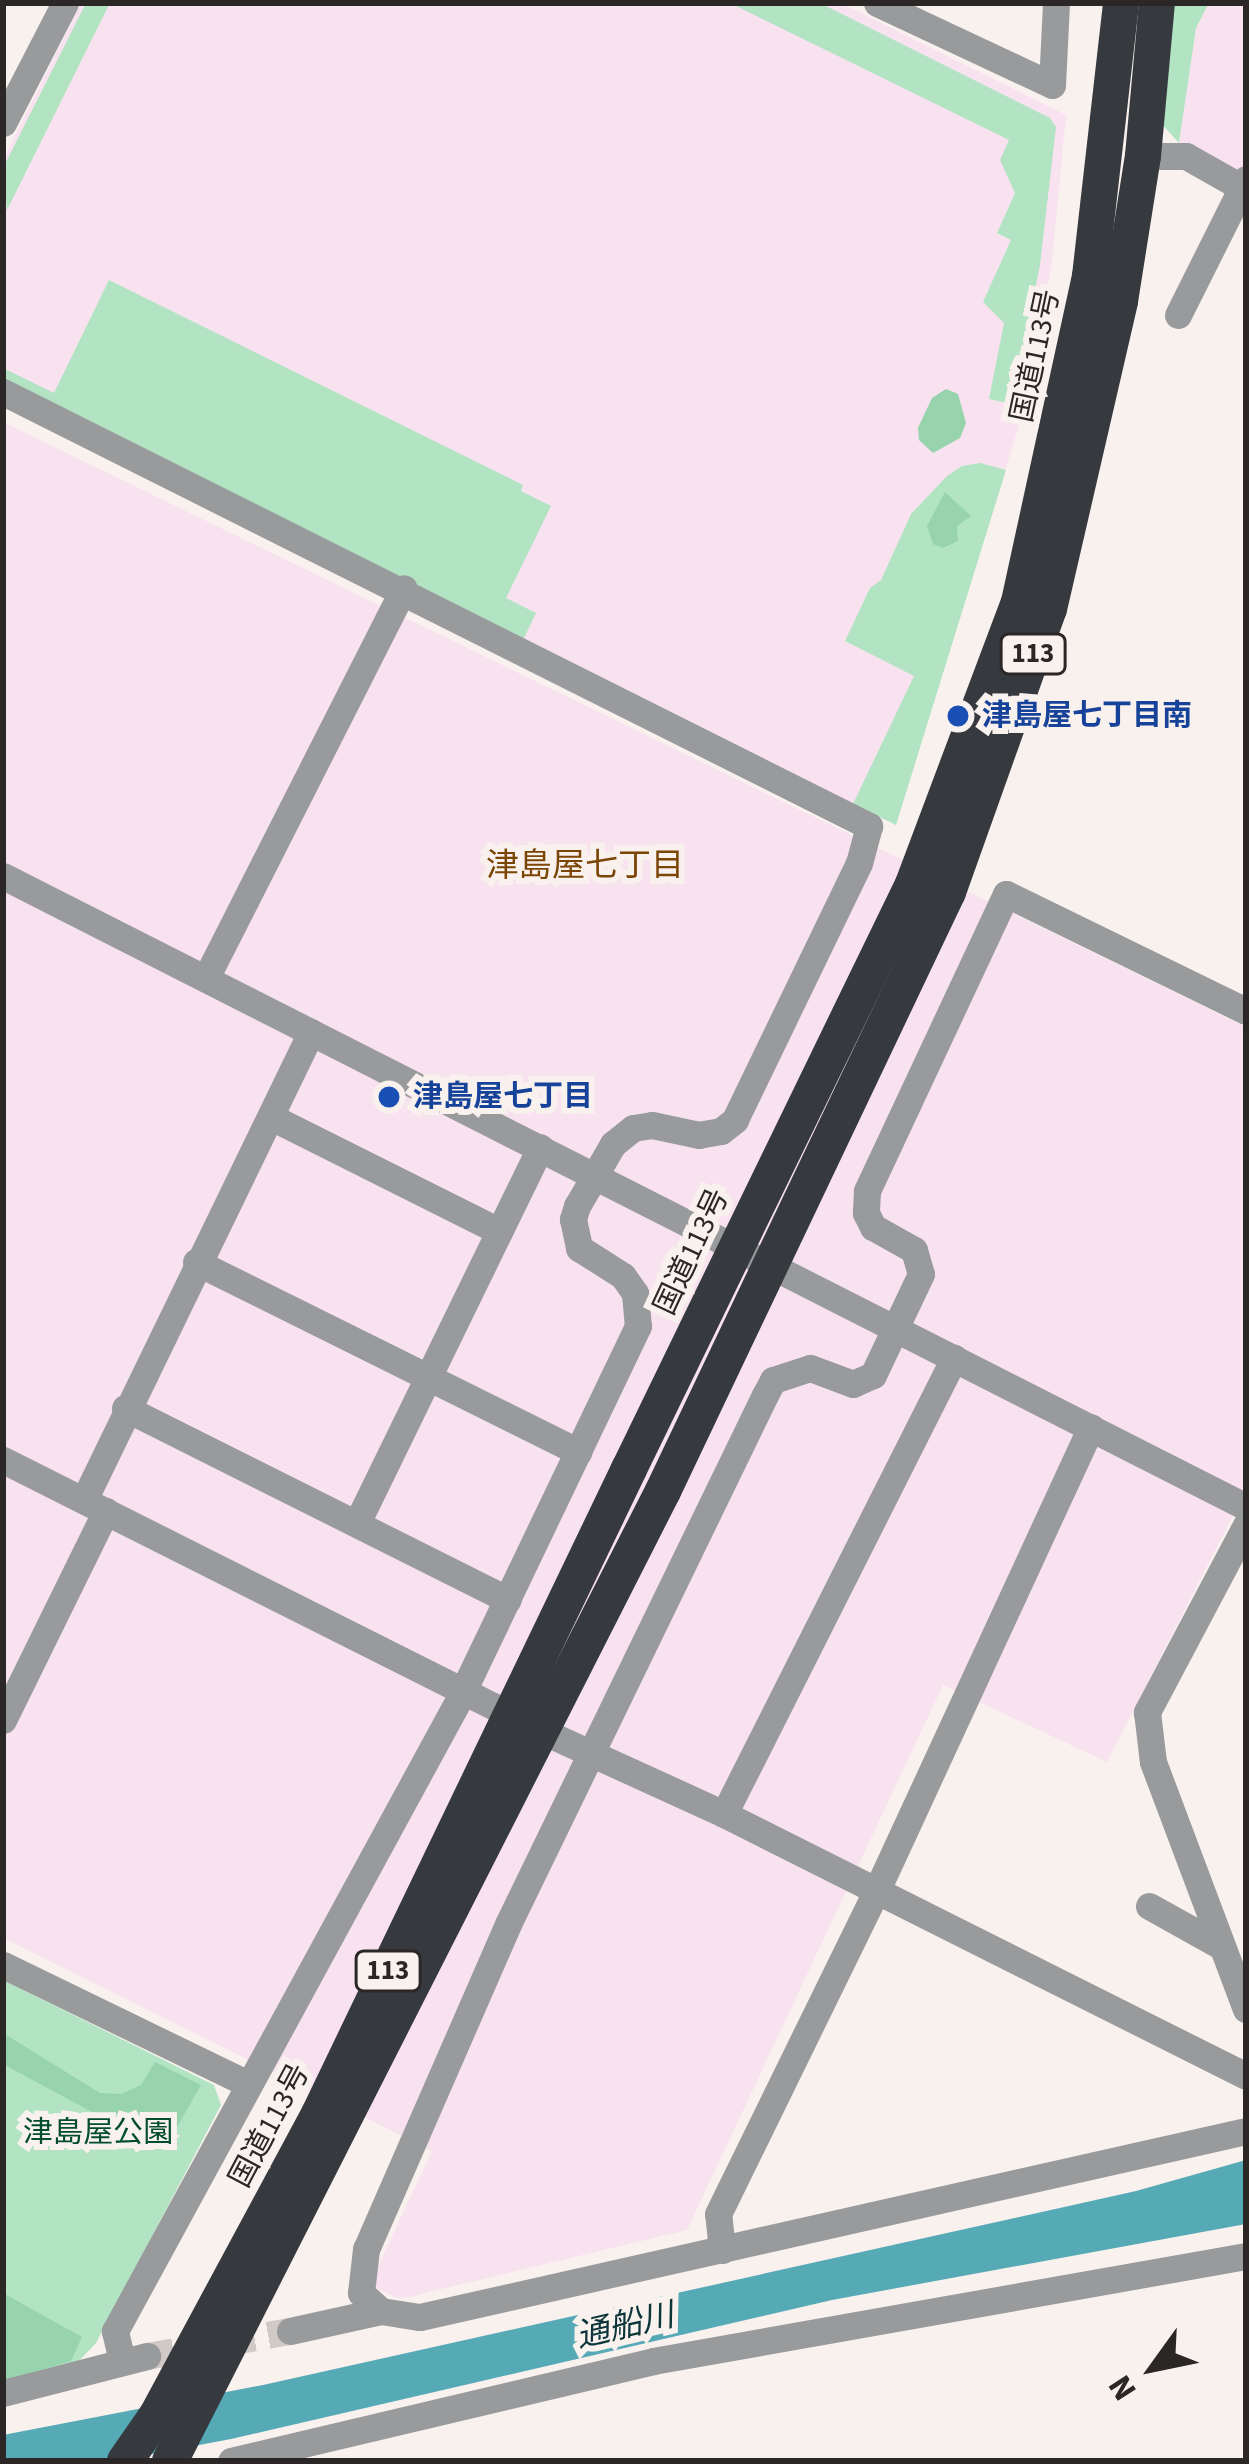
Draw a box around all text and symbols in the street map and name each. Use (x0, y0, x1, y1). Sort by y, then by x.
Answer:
street label: 国道113号 (1004, 286, 1068, 426)
road number: 113 (997, 633, 1069, 675)
place label: 津島屋七丁目南 (982, 698, 1192, 734)
marker: 津島屋七丁目南 (945, 703, 971, 729)
district label: 津島屋七丁目 (486, 846, 684, 886)
place label: 津島屋七丁目 (413, 1079, 593, 1115)
marker: 津島屋七丁目 (376, 1084, 402, 1110)
street label: 国道113号 (647, 1183, 737, 1321)
road number: 113 (352, 1950, 424, 1992)
street label: 国道113号 (222, 2058, 318, 2194)
park label: 津島屋公園 (23, 2115, 173, 2151)
water label: 通船川 (572, 2296, 678, 2356)
north arrow (1093, 2308, 1213, 2428)
text: N (1097, 2366, 1148, 2410)

